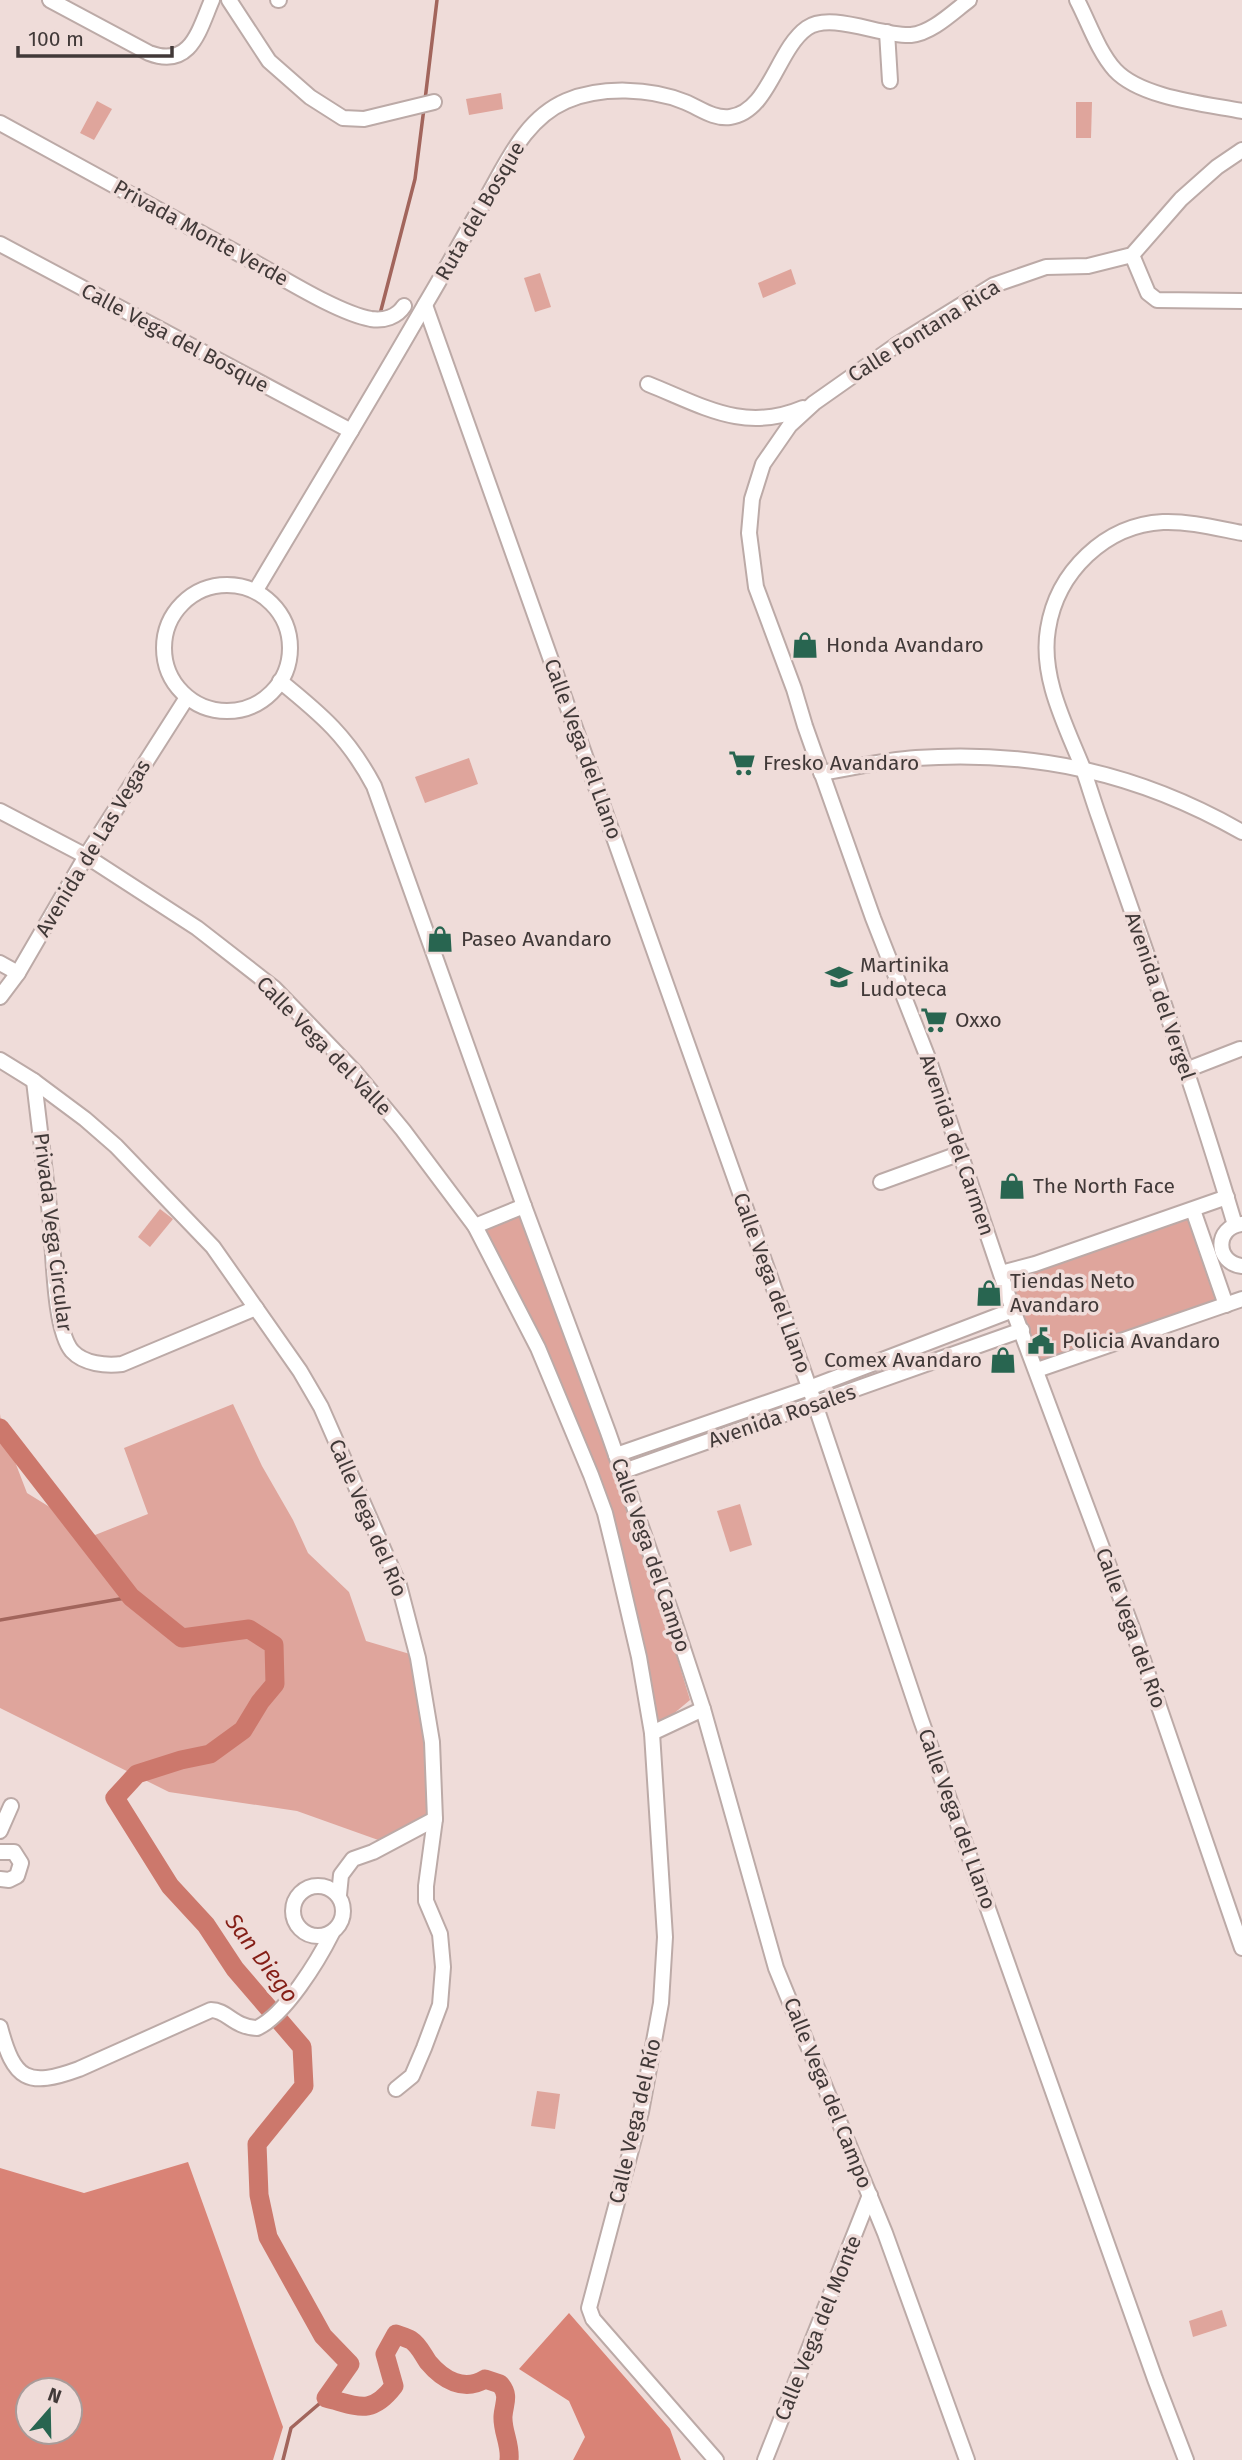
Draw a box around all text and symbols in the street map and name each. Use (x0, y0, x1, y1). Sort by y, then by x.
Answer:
scale bar (18, 14, 172, 58)
text: 100 m (28, 26, 84, 52)
street label: Ruta del Bosque (430, 137, 530, 285)
street label: Privada Monte Verde (109, 174, 293, 292)
street label: Calle Fontana Rica (843, 274, 1005, 388)
street label: Calle Vega del Bosque (77, 277, 273, 399)
shop icon: Honda Avandaro (790, 630, 820, 660)
place label: Honda Avandaro (826, 632, 984, 658)
street label: Calle Vega del Llano (538, 655, 628, 843)
supermarket icon: Fresko Avandaro (727, 748, 757, 778)
place label: Fresko Avandaro (763, 750, 919, 776)
street label: Avenida de Las Vegas (30, 755, 156, 941)
street label: Avenida del Vergel (1119, 909, 1201, 1083)
shop icon: Paseo Avandaro (425, 924, 455, 954)
place label: Paseo Avandaro (461, 926, 612, 952)
place label: Martinika Ludoteca (860, 952, 949, 1002)
school or university icon: Martinika Ludoteca (824, 962, 854, 992)
street label: Calle Vega del Valle (251, 971, 397, 1121)
supermarket icon: Oxxo (919, 1005, 949, 1035)
place label: Oxxo (955, 1007, 1002, 1033)
street label: Avenida del Carmen (914, 1051, 1000, 1239)
street label: Privada Vega Circular (28, 1131, 78, 1333)
shop icon: The North Face (997, 1171, 1027, 1201)
place label: The North Face (1033, 1173, 1175, 1199)
street label: Calle Vega del Llano (727, 1189, 817, 1377)
place label: Tiendas Neto Avandaro (1010, 1268, 1135, 1318)
shop icon: Tiendas Neto Avandaro (974, 1278, 1004, 1308)
public building icon: Policia Avandaro (1026, 1326, 1056, 1356)
place label: Policia Avandaro (1062, 1328, 1220, 1354)
shop icon: Comex Avandaro (988, 1345, 1018, 1375)
place label: Comex Avandaro (824, 1347, 982, 1373)
street label: Avenida Rosales (705, 1379, 859, 1453)
street label: Calle Vega del Río (323, 1435, 413, 1601)
street label: Calle Vega del Campo (606, 1455, 696, 1655)
street label: Calle Vega del Río (1090, 1544, 1172, 1712)
street label: Calle Vega del Llano (912, 1725, 1002, 1913)
water label: San Diego (219, 1907, 305, 2008)
street label: Calle Vega del Campo (778, 1994, 878, 2192)
street label: Calle Vega del Río (603, 2036, 667, 2206)
street label: Calle Vega del Monte (769, 2232, 867, 2424)
north arrow (14, 2376, 84, 2446)
text: N (45, 2383, 65, 2408)

